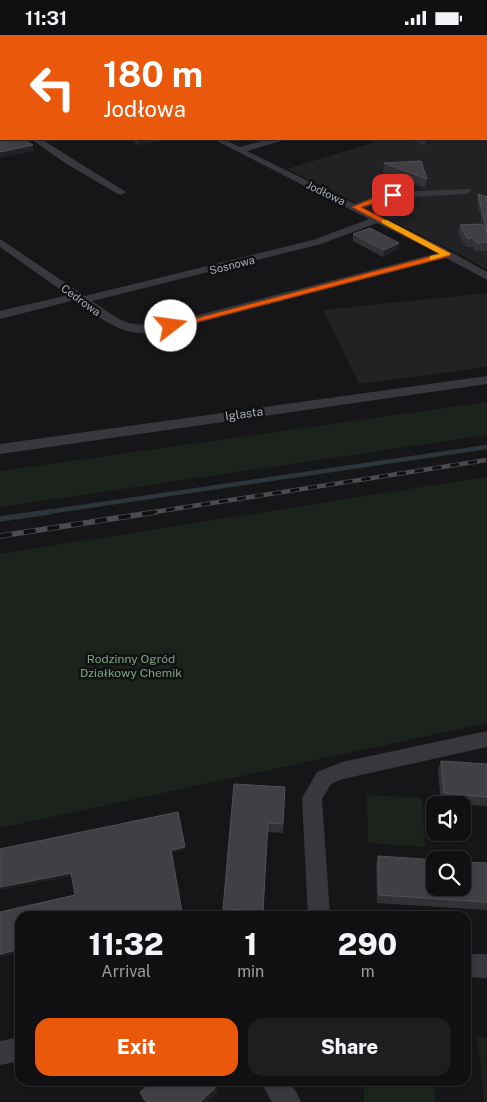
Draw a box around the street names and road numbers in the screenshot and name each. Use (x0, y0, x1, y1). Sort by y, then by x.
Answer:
street label: Jodłowa (305, 179, 347, 207)
street label: Sosnowa (208, 254, 256, 276)
street label: Cedrowa (59, 282, 103, 318)
street label: Iglasta (224, 404, 264, 424)

